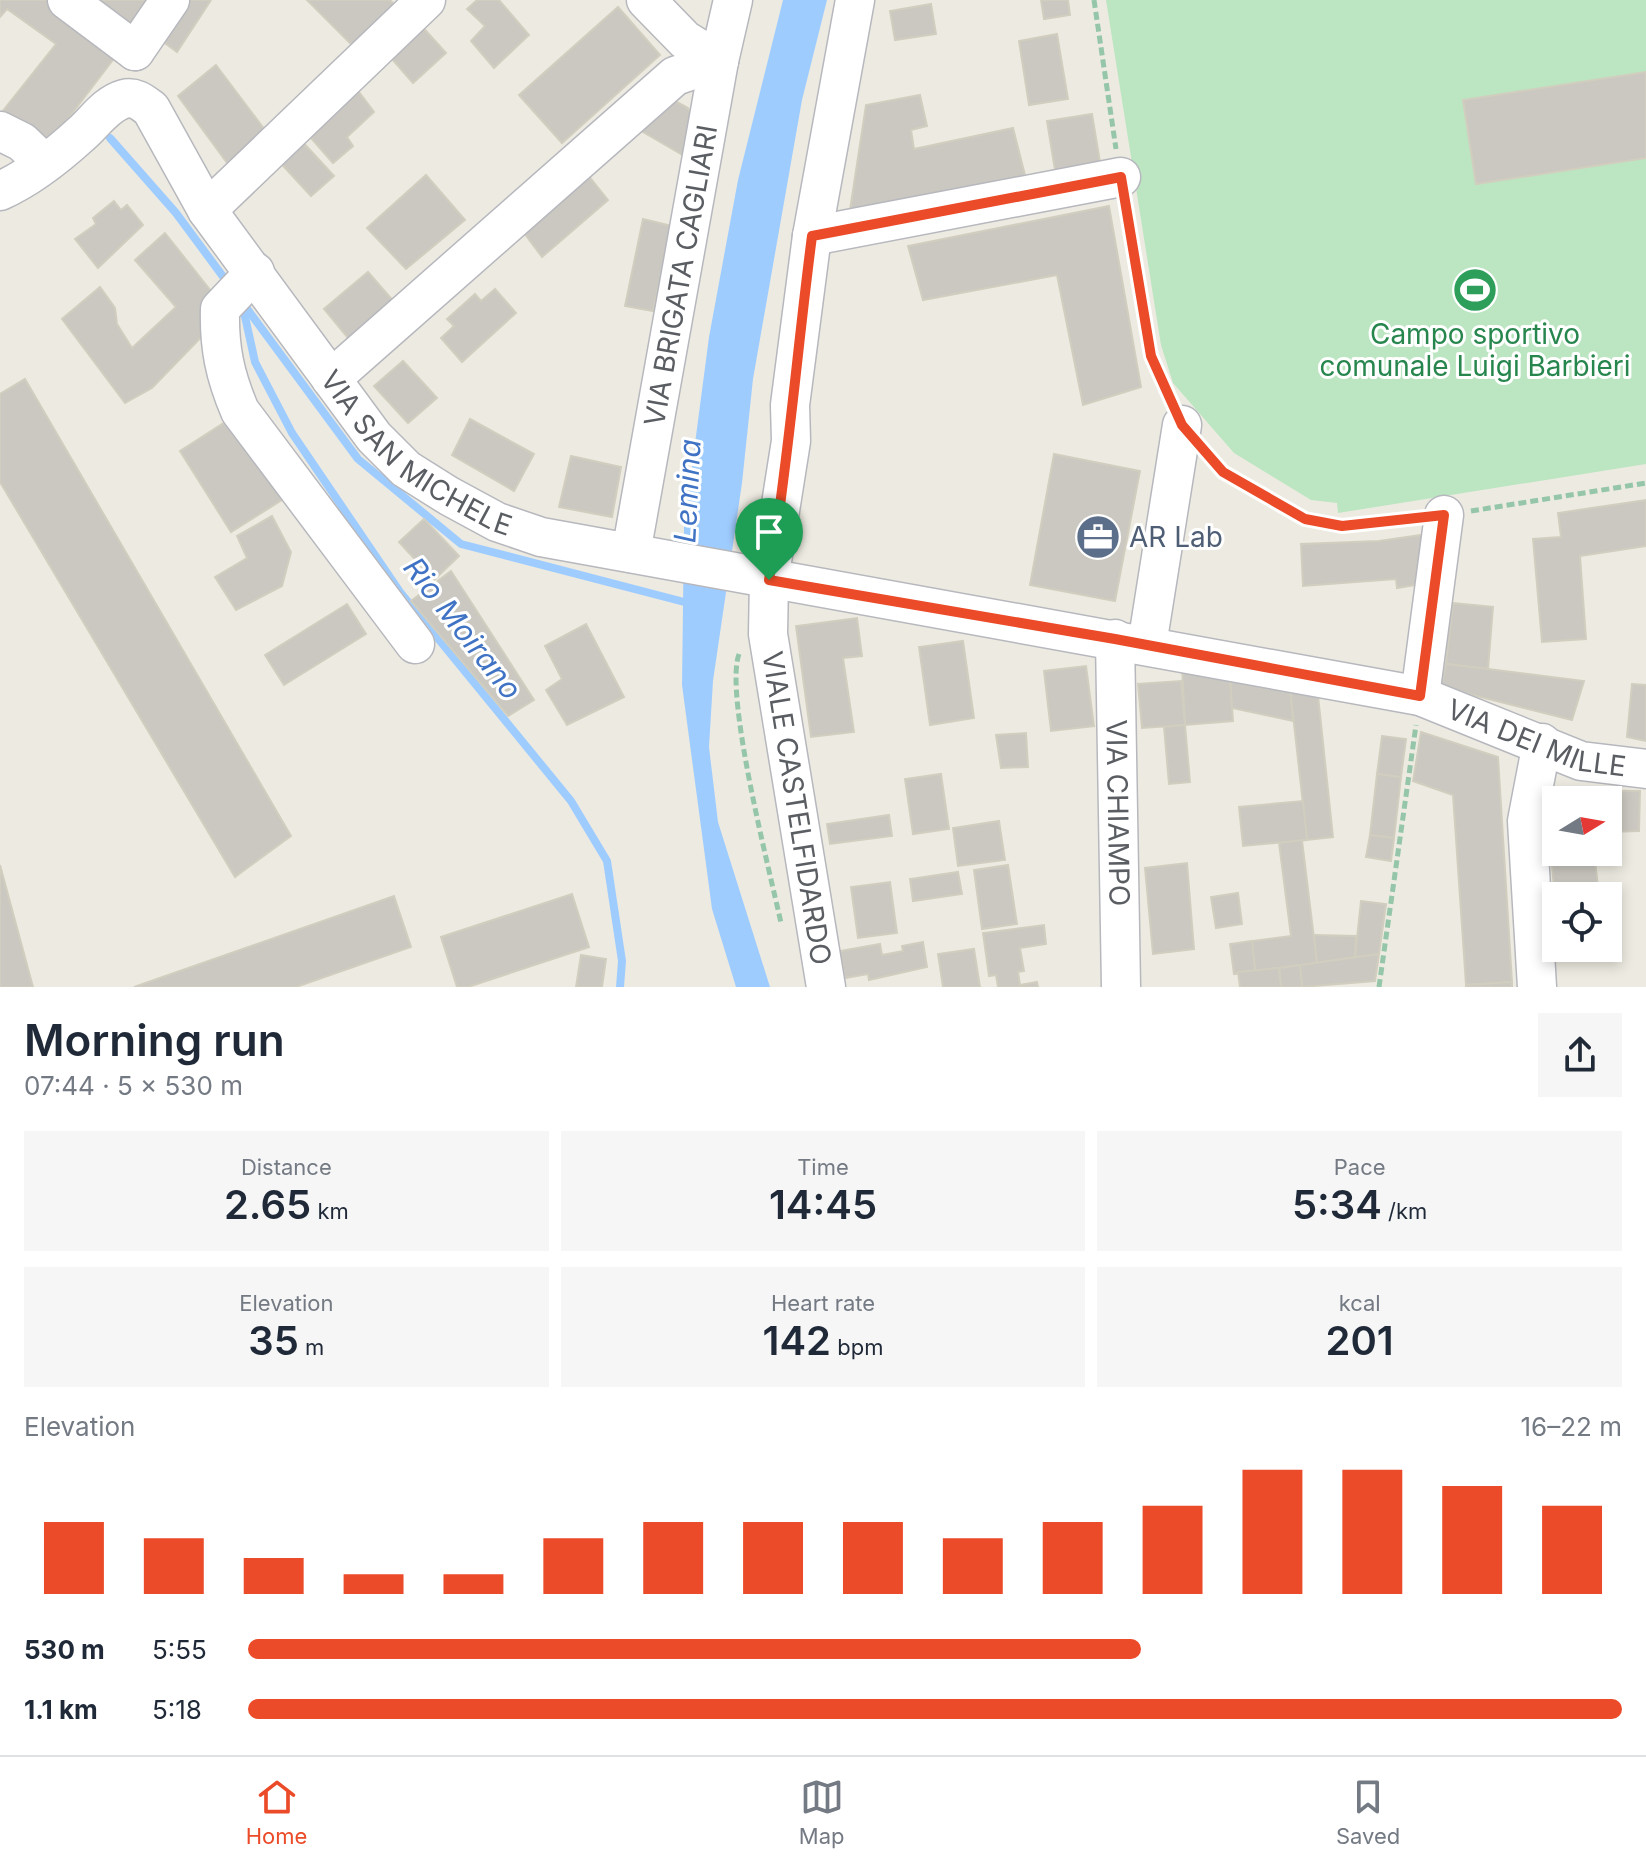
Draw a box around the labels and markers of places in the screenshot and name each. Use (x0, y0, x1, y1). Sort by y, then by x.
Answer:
sports icon: Campo sportivo comunale Luigi Barbieri (1451, 266, 1499, 314)
place label: Campo sportivo comunale Luigi Barbieri (1319, 317, 1631, 383)
pin (735, 498, 803, 580)
office icon: AR Lab (1074, 513, 1122, 561)
place label: AR Lab (1129, 520, 1223, 554)

